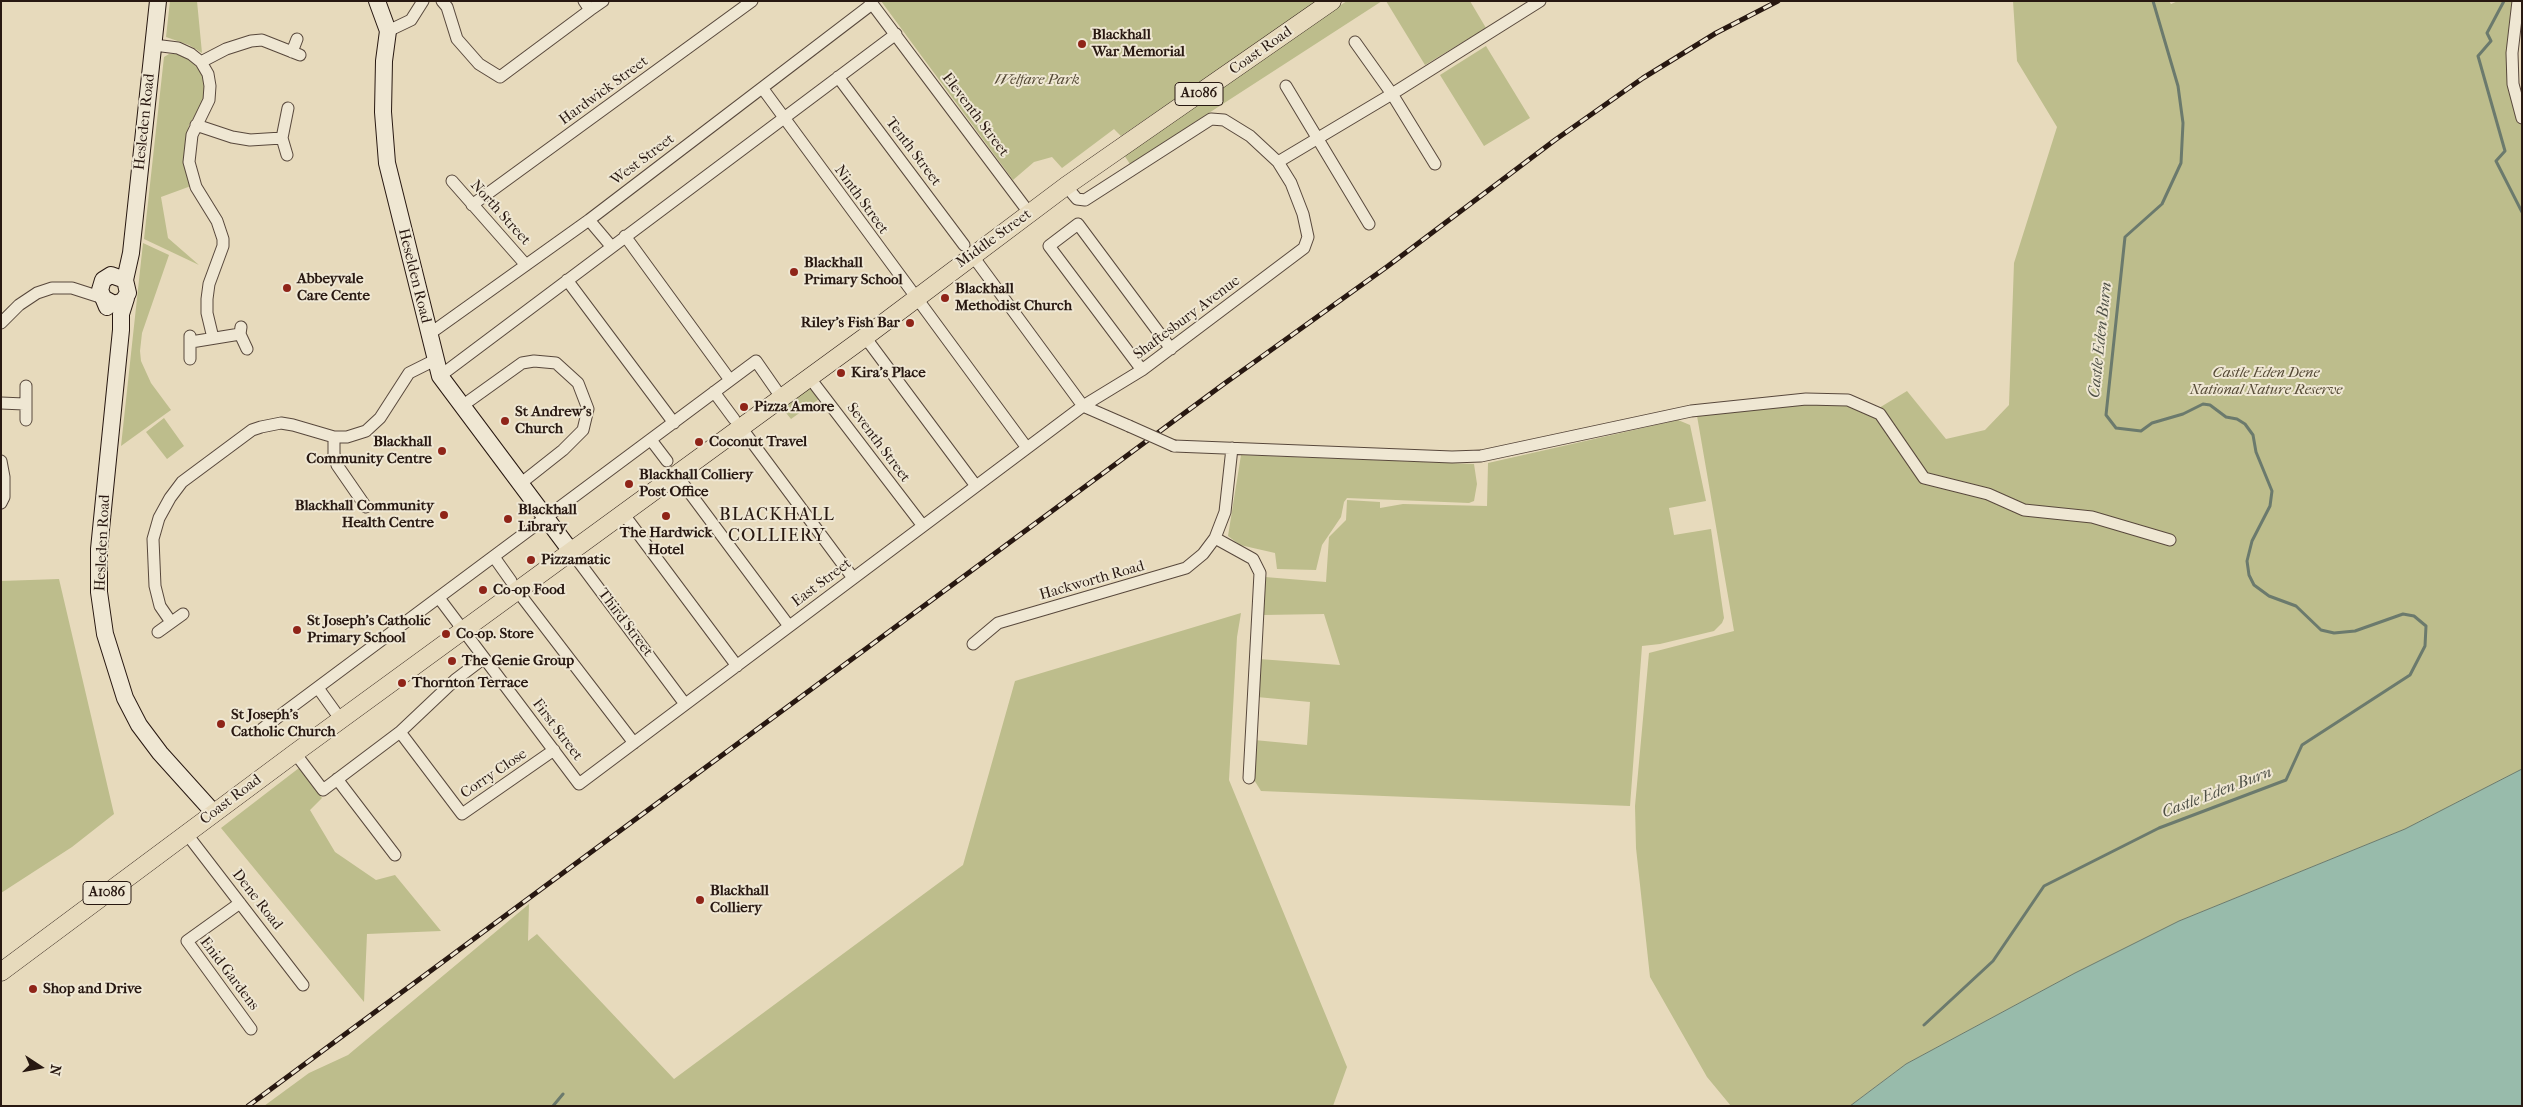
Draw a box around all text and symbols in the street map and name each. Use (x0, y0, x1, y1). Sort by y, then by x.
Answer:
street label: Coast Road (1226, 23, 1296, 79)
place label: Blackhall War Memorial (1092, 26, 1185, 61)
marker: Blackhall War Memorial (1076, 38, 1088, 50)
street label: Hardwick Street (556, 53, 652, 129)
street label: Eleventh Street (938, 70, 1012, 160)
park label: Welfare Park (994, 71, 1080, 89)
street label: Hesleden Road (131, 73, 159, 171)
road number: A1086 (1175, 82, 1223, 106)
street label: Tenth Street (881, 114, 945, 190)
street label: West Street (608, 130, 678, 190)
street label: Ninth Street (830, 162, 892, 238)
street label: North Street (466, 177, 534, 249)
street label: Middle Street (953, 206, 1035, 272)
street label: Heselden Road (394, 227, 434, 325)
place label: Blackhall Primary School (804, 254, 903, 289)
marker: Blackhall Primary School (788, 266, 800, 278)
place label: Abbeyvale Care Cente (297, 270, 370, 305)
street label: Shaftesbury Avenue (1130, 272, 1244, 364)
place label: Blackhall Methodist Church (955, 280, 1072, 315)
water label: Castle Eden Burn (2085, 281, 2117, 399)
marker: Abbeyvale Care Cente (281, 282, 293, 294)
marker: Blackhall Methodist Church (939, 292, 951, 304)
place label: Riley's Fish Bar (801, 314, 900, 332)
marker: Riley's Fish Bar (904, 317, 916, 329)
place label: Kira's Place (851, 364, 926, 382)
park label: Castle Eden Dene National Nature Reserve (2190, 364, 2342, 399)
marker: Kira's Place (835, 367, 847, 379)
place label: Pizza Amore (754, 398, 834, 416)
street label: Seventh Street (842, 400, 914, 486)
marker: Pizza Amore (738, 401, 750, 413)
place label: St Andrew's Church (515, 403, 591, 438)
marker: St Andrew's Church (499, 415, 511, 427)
place label: Blackhall Community Centre (306, 433, 432, 468)
place label: Coconut Travel (709, 433, 807, 451)
marker: Coconut Travel (693, 436, 705, 448)
marker: Blackhall Community Centre (436, 445, 448, 457)
place label: Blackhall Colliery Post Office (639, 466, 753, 501)
marker: Blackhall Colliery Post Office (623, 478, 635, 490)
street label: Hesleden Road (91, 494, 115, 592)
place label: Blackhall Community Health Centre (295, 497, 434, 532)
place label: Blackhall Library (518, 501, 577, 536)
district label: BLACKHALL COLLIERY (718, 505, 836, 548)
marker: Blackhall Community Health Centre (438, 509, 450, 521)
marker: The Hardwick Hotel (660, 510, 672, 522)
marker: Blackhall Library (502, 513, 514, 525)
place label: The Hardwick Hotel (620, 524, 712, 559)
place label: Pizzamatic (541, 551, 610, 569)
marker: Pizzamatic (525, 554, 537, 566)
street label: East Street (789, 555, 855, 611)
street label: Hackworth Road (1037, 557, 1147, 605)
place label: Co-op Food (493, 581, 565, 599)
marker: Co-op Food (477, 584, 489, 596)
street label: Third Street (594, 585, 656, 661)
place label: St Joseph's Catholic Primary School (307, 612, 431, 647)
marker: St Joseph's Catholic Primary School (291, 624, 303, 636)
place label: Co-op. Store (456, 625, 534, 643)
marker: Co-op. Store (440, 628, 452, 640)
place label: The Genie Group (462, 652, 574, 670)
marker: The Genie Group (446, 655, 458, 667)
place label: Thornton Terrace (412, 674, 528, 692)
marker: Thornton Terrace (396, 677, 408, 689)
street label: First Street (528, 696, 586, 764)
place label: St Joseph's Catholic Church (231, 706, 336, 741)
marker: St Joseph's Catholic Church (215, 718, 227, 730)
street label: Corry Close (457, 745, 531, 803)
water label: Castle Eden Burn (2159, 763, 2275, 823)
street label: Coast Road (197, 771, 265, 829)
street label: Dene Road (228, 866, 286, 934)
road number: A1086 (83, 881, 131, 904)
place label: Blackhall Colliery (710, 882, 769, 917)
marker: Blackhall Colliery (694, 894, 706, 906)
street label: Enid Gardens (196, 934, 262, 1014)
place label: Shop and Drive (43, 980, 142, 998)
marker: Shop and Drive (27, 983, 39, 995)
north arrow (15, 1042, 65, 1092)
text: N (46, 1063, 65, 1077)

